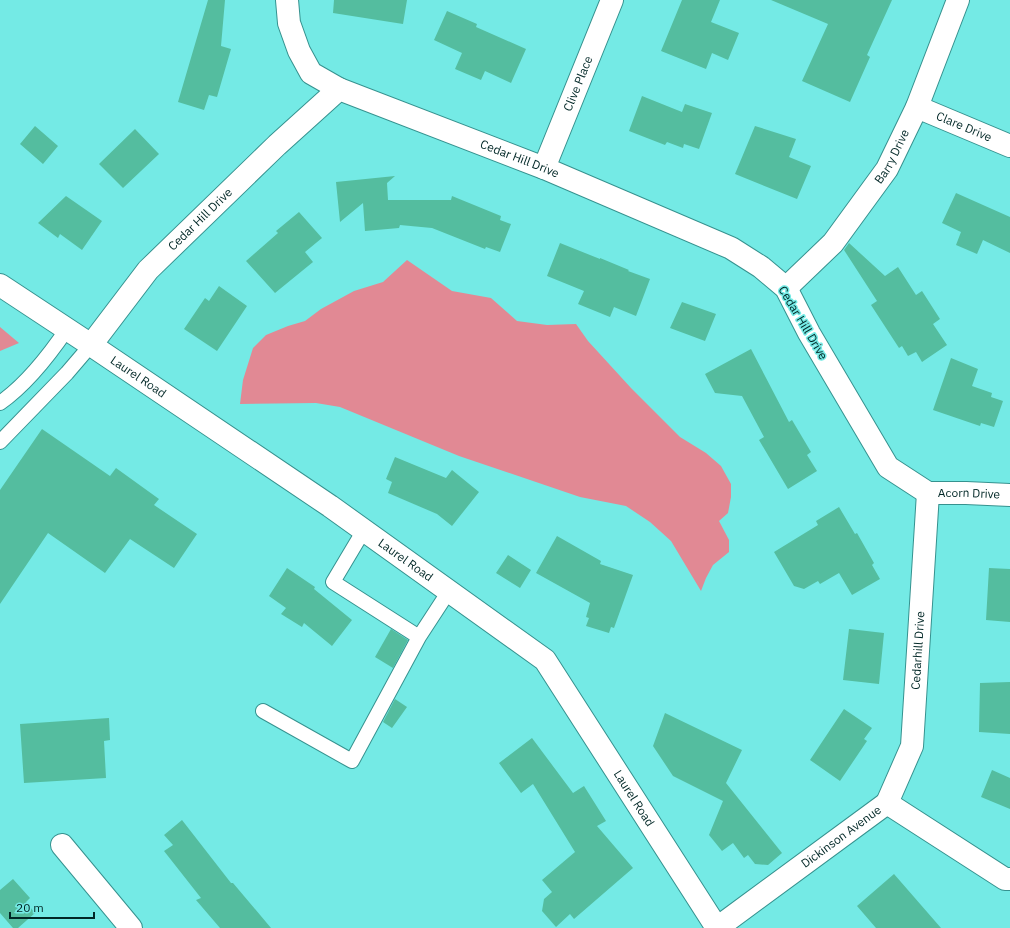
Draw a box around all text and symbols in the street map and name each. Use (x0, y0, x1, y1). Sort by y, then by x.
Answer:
street label: Clive Place (560, 53, 596, 113)
street label: Clare Drive (934, 108, 995, 145)
street label: Barry Drive (871, 126, 912, 187)
street label: Cedar Hill Drive (478, 136, 562, 181)
street label: Cedar Hill Drive (165, 184, 235, 253)
street label: Cedar Hill Drive (776, 283, 832, 363)
street label: Laurel Road (108, 352, 169, 401)
street label: Acorn Drive (938, 485, 1001, 502)
street label: Laurel Road (375, 535, 436, 584)
street label: Cedarhill Drive (908, 610, 928, 690)
street label: Laurel Road (611, 767, 658, 829)
street label: Dickinson Avenue (798, 802, 884, 871)
scale bar (10, 894, 94, 920)
text: 20 m (16, 900, 44, 915)

